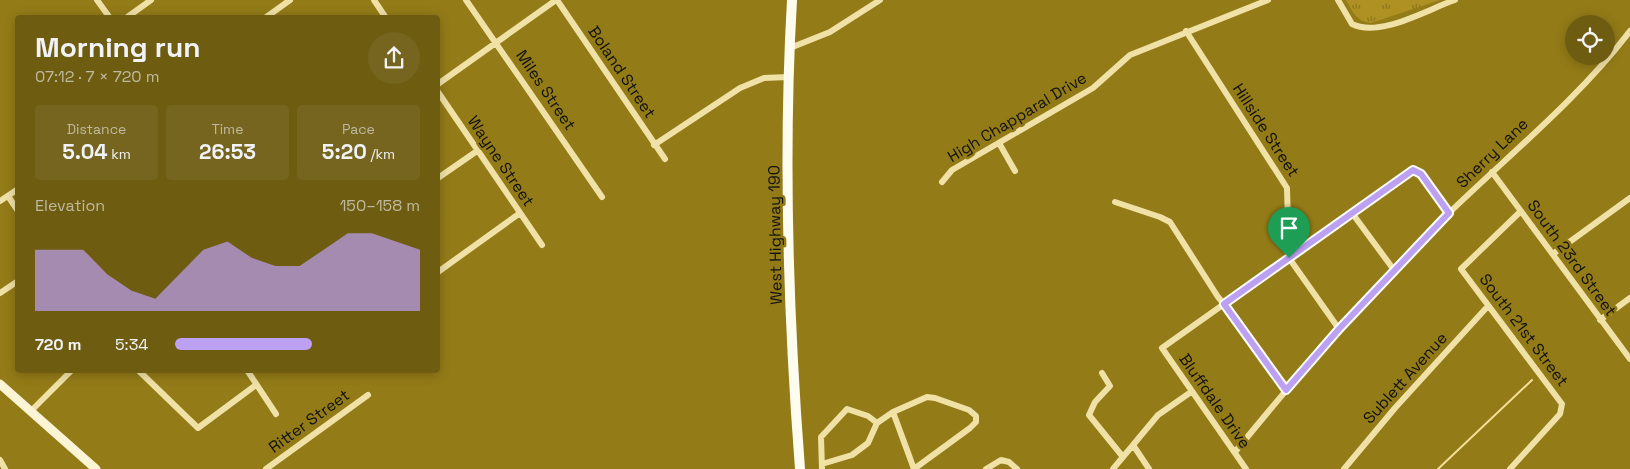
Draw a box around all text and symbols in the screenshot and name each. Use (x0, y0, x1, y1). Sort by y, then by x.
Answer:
map controls (1565, 15, 1615, 65)
button: locate (1565, 15, 1615, 65)
street label: Boland Street (583, 22, 661, 122)
text: Morning run (35, 29, 200, 65)
button: share (368, 32, 420, 84)
street label: Miles Street (511, 46, 581, 134)
text: 07:12 · 7 × 720 m (35, 66, 159, 87)
street label: High Chapparal Drive (943, 67, 1091, 167)
street label: Hillside Street (1228, 79, 1304, 181)
street label: Wayne Street (463, 112, 539, 210)
street label: Sherry Lane (1452, 113, 1532, 193)
text: Distance (67, 120, 126, 138)
text: Time (212, 120, 243, 138)
text: Pace (342, 120, 375, 138)
text: 5.04 (62, 138, 108, 165)
text: 26:53 (199, 138, 256, 165)
text: 5:20 (322, 138, 367, 165)
text: km (108, 145, 131, 163)
text: /km (367, 145, 395, 163)
street label: West Highway 190 (763, 165, 787, 305)
text: Elevation (35, 195, 105, 216)
text: 150–158 m (340, 195, 420, 216)
street label: South 23rd Street (1523, 196, 1621, 320)
pin (1268, 207, 1310, 258)
icon: arrive (1275, 214, 1303, 242)
street label: South 21st Street (1475, 269, 1573, 391)
street label: Sublett Avenue (1358, 328, 1452, 428)
text: 720 m (35, 334, 81, 355)
text: 5:34 (115, 334, 148, 355)
street label: Bluffdale Drive (1174, 349, 1256, 453)
street label: Ritter Street (264, 385, 354, 457)

